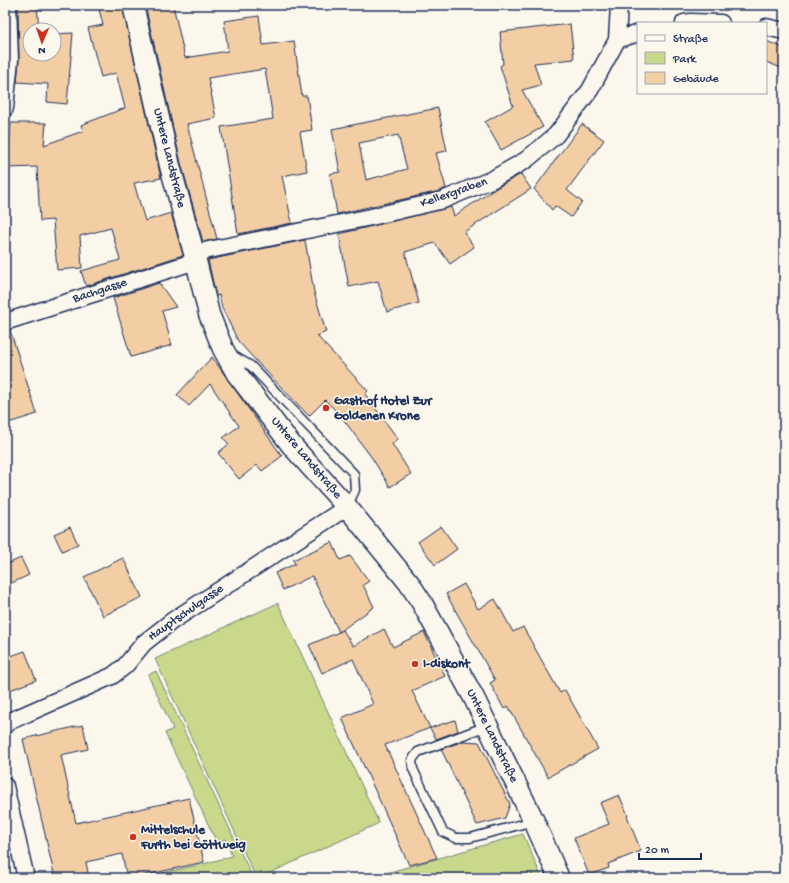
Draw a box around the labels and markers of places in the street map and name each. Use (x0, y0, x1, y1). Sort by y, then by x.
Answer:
place label: Gasthof Hotel Zur Goldenen Krone (334, 393, 433, 424)
marker: Gasthof Hotel Zur Goldenen Krone (321, 403, 331, 413)
place label: I-diskont (423, 657, 471, 672)
marker: I-diskont (410, 659, 420, 669)
place label: Mittelschule Furth bei Göttweig (140, 823, 246, 853)
marker: Mittelschule Furth bei Göttweig (128, 832, 138, 842)

